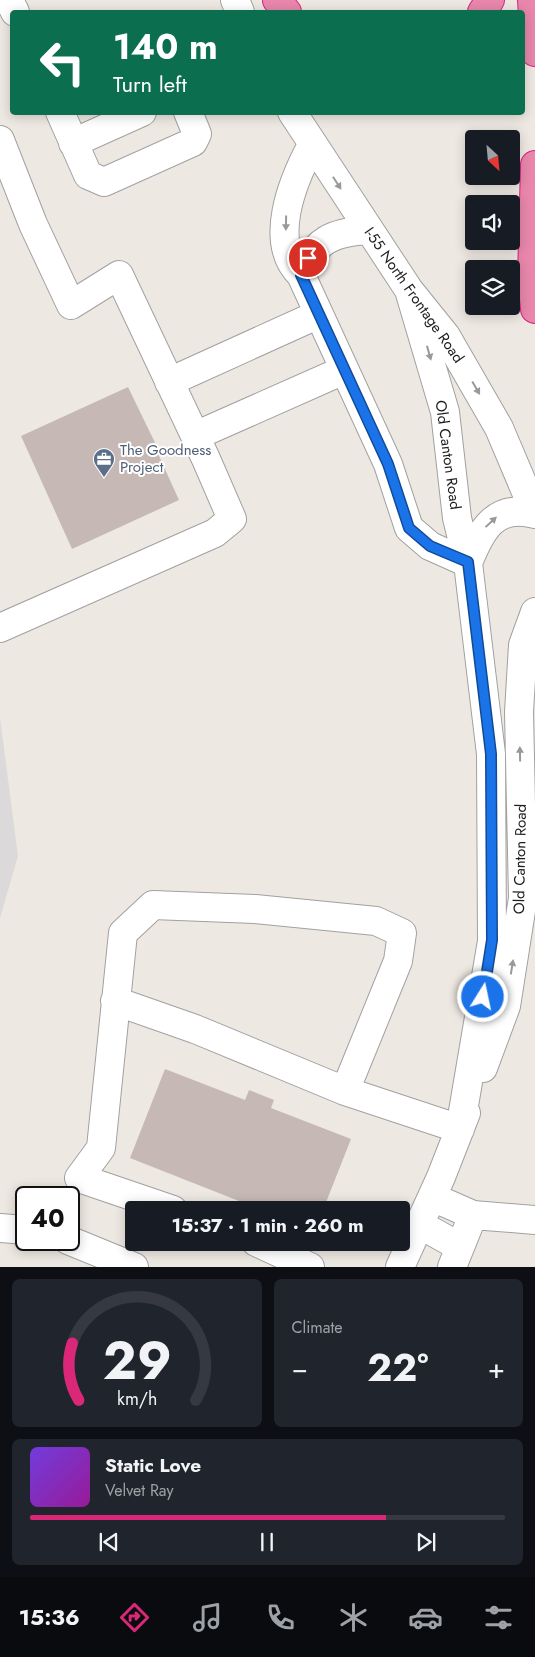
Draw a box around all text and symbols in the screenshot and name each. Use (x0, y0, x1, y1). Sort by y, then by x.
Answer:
text: 140 m (113, 22, 218, 72)
icon: left (30, 30, 95, 95)
text: Turn left (113, 68, 187, 100)
north arrow (465, 130, 520, 185)
map controls (465, 130, 520, 315)
one-way arrow (332, 176, 342, 189)
button: sound (465, 195, 520, 250)
one-way arrow (282, 215, 290, 231)
street label: I-55 North Frontage Road (359, 223, 469, 367)
pin (287, 237, 329, 279)
icon: arrive (294, 244, 322, 272)
button: layers (465, 260, 520, 315)
one-way arrow (425, 346, 433, 361)
one-way arrow (471, 381, 480, 394)
street label: Old Canton Road (429, 399, 467, 511)
place label: The Goodness Project (120, 439, 211, 478)
office icon: The Goodness Project (92, 447, 116, 478)
one-way arrow (485, 516, 497, 528)
one-way arrow (516, 746, 524, 762)
street label: Old Canton Road (508, 804, 532, 914)
one-way arrow (509, 959, 517, 975)
position arrow (456, 970, 508, 1022)
speed limit sign: 40 (15, 1186, 80, 1251)
text: 15:37 · 1 min · 260 m (171, 1212, 364, 1239)
text: Climate (292, 1316, 343, 1339)
text: 29 (102, 1323, 171, 1399)
text: 22° (367, 1340, 428, 1395)
text: − (292, 1348, 308, 1389)
text: + (488, 1348, 505, 1389)
text: km/h (117, 1386, 157, 1412)
text: Static Love (105, 1452, 201, 1479)
text: Velvet Ray (105, 1479, 174, 1502)
icon: previous (95, 1528, 123, 1556)
icon: pause (253, 1528, 281, 1556)
icon: next (412, 1528, 440, 1556)
icon: directions (117, 1600, 152, 1635)
icon: music (190, 1600, 225, 1635)
icon: phone (263, 1600, 298, 1635)
icon: climate (336, 1600, 371, 1635)
icon: car (408, 1600, 443, 1635)
icon: filters (481, 1600, 516, 1635)
text: 15:36 (19, 1601, 80, 1633)

